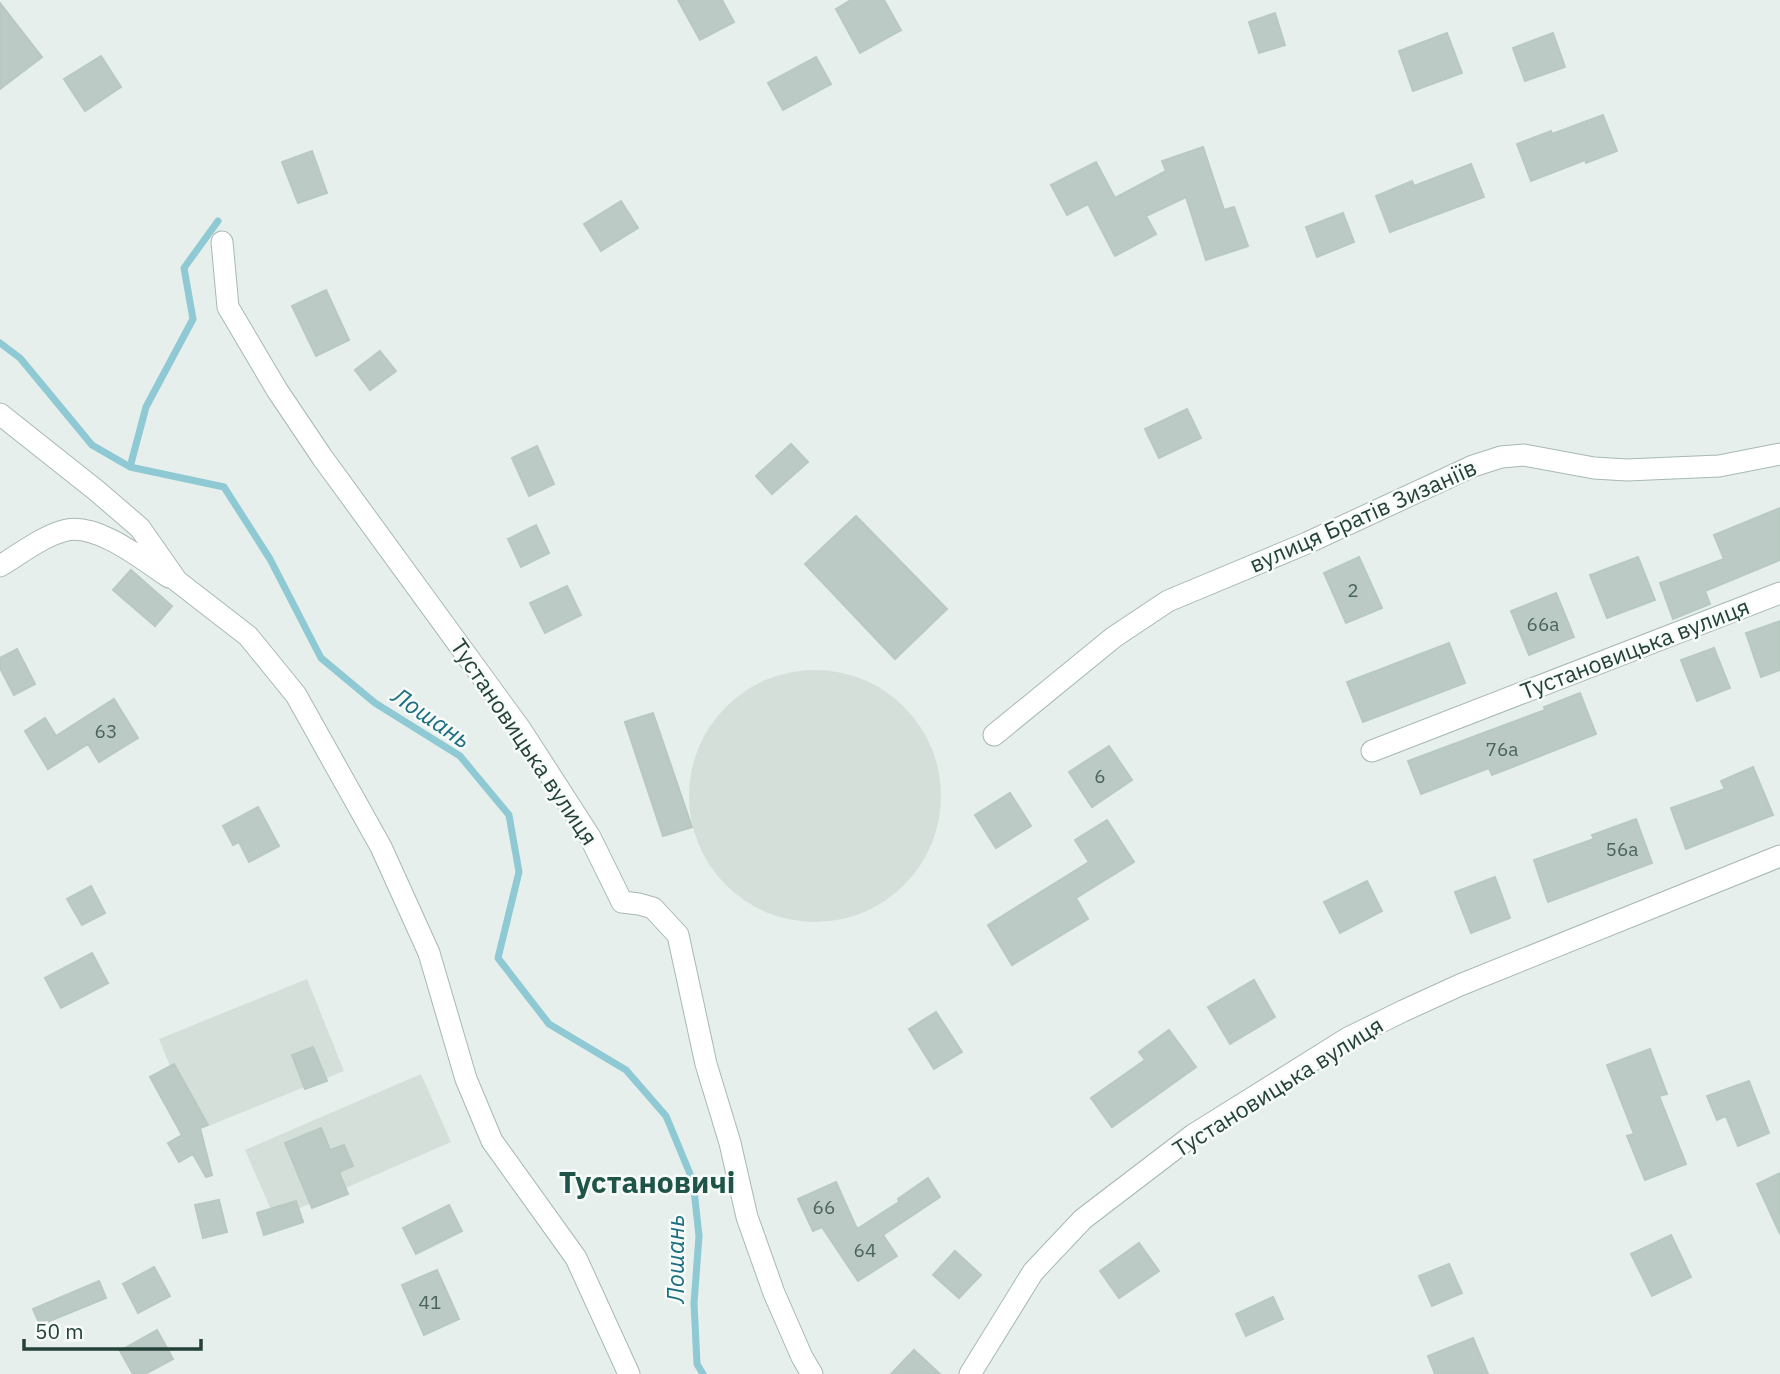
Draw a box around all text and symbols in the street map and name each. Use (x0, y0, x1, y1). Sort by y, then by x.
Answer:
street label: вулиця Братів Зизаніїв (1244, 451, 1481, 579)
house number: 2 (1347, 578, 1359, 602)
street label: Тустановицька вулиця (1516, 591, 1753, 706)
house number: 66а (1527, 612, 1559, 636)
street label: Тустановицька вулиця (444, 632, 605, 851)
water label: Лошань (385, 679, 477, 755)
house number: 63 (95, 719, 117, 743)
house number: 76а (1486, 737, 1518, 761)
house number: 6 (1094, 764, 1106, 788)
house number: 56а (1606, 837, 1638, 861)
street label: Тустановицька вулиця (1167, 1009, 1388, 1163)
district label: Тустановичі (559, 1162, 735, 1201)
house number: 66 (813, 1195, 835, 1219)
water label: Лошань (659, 1215, 691, 1304)
house number: 64 (854, 1238, 876, 1262)
house number: 41 (419, 1290, 441, 1314)
scale bar (24, 1308, 201, 1352)
text: 50 m (35, 1317, 84, 1345)

